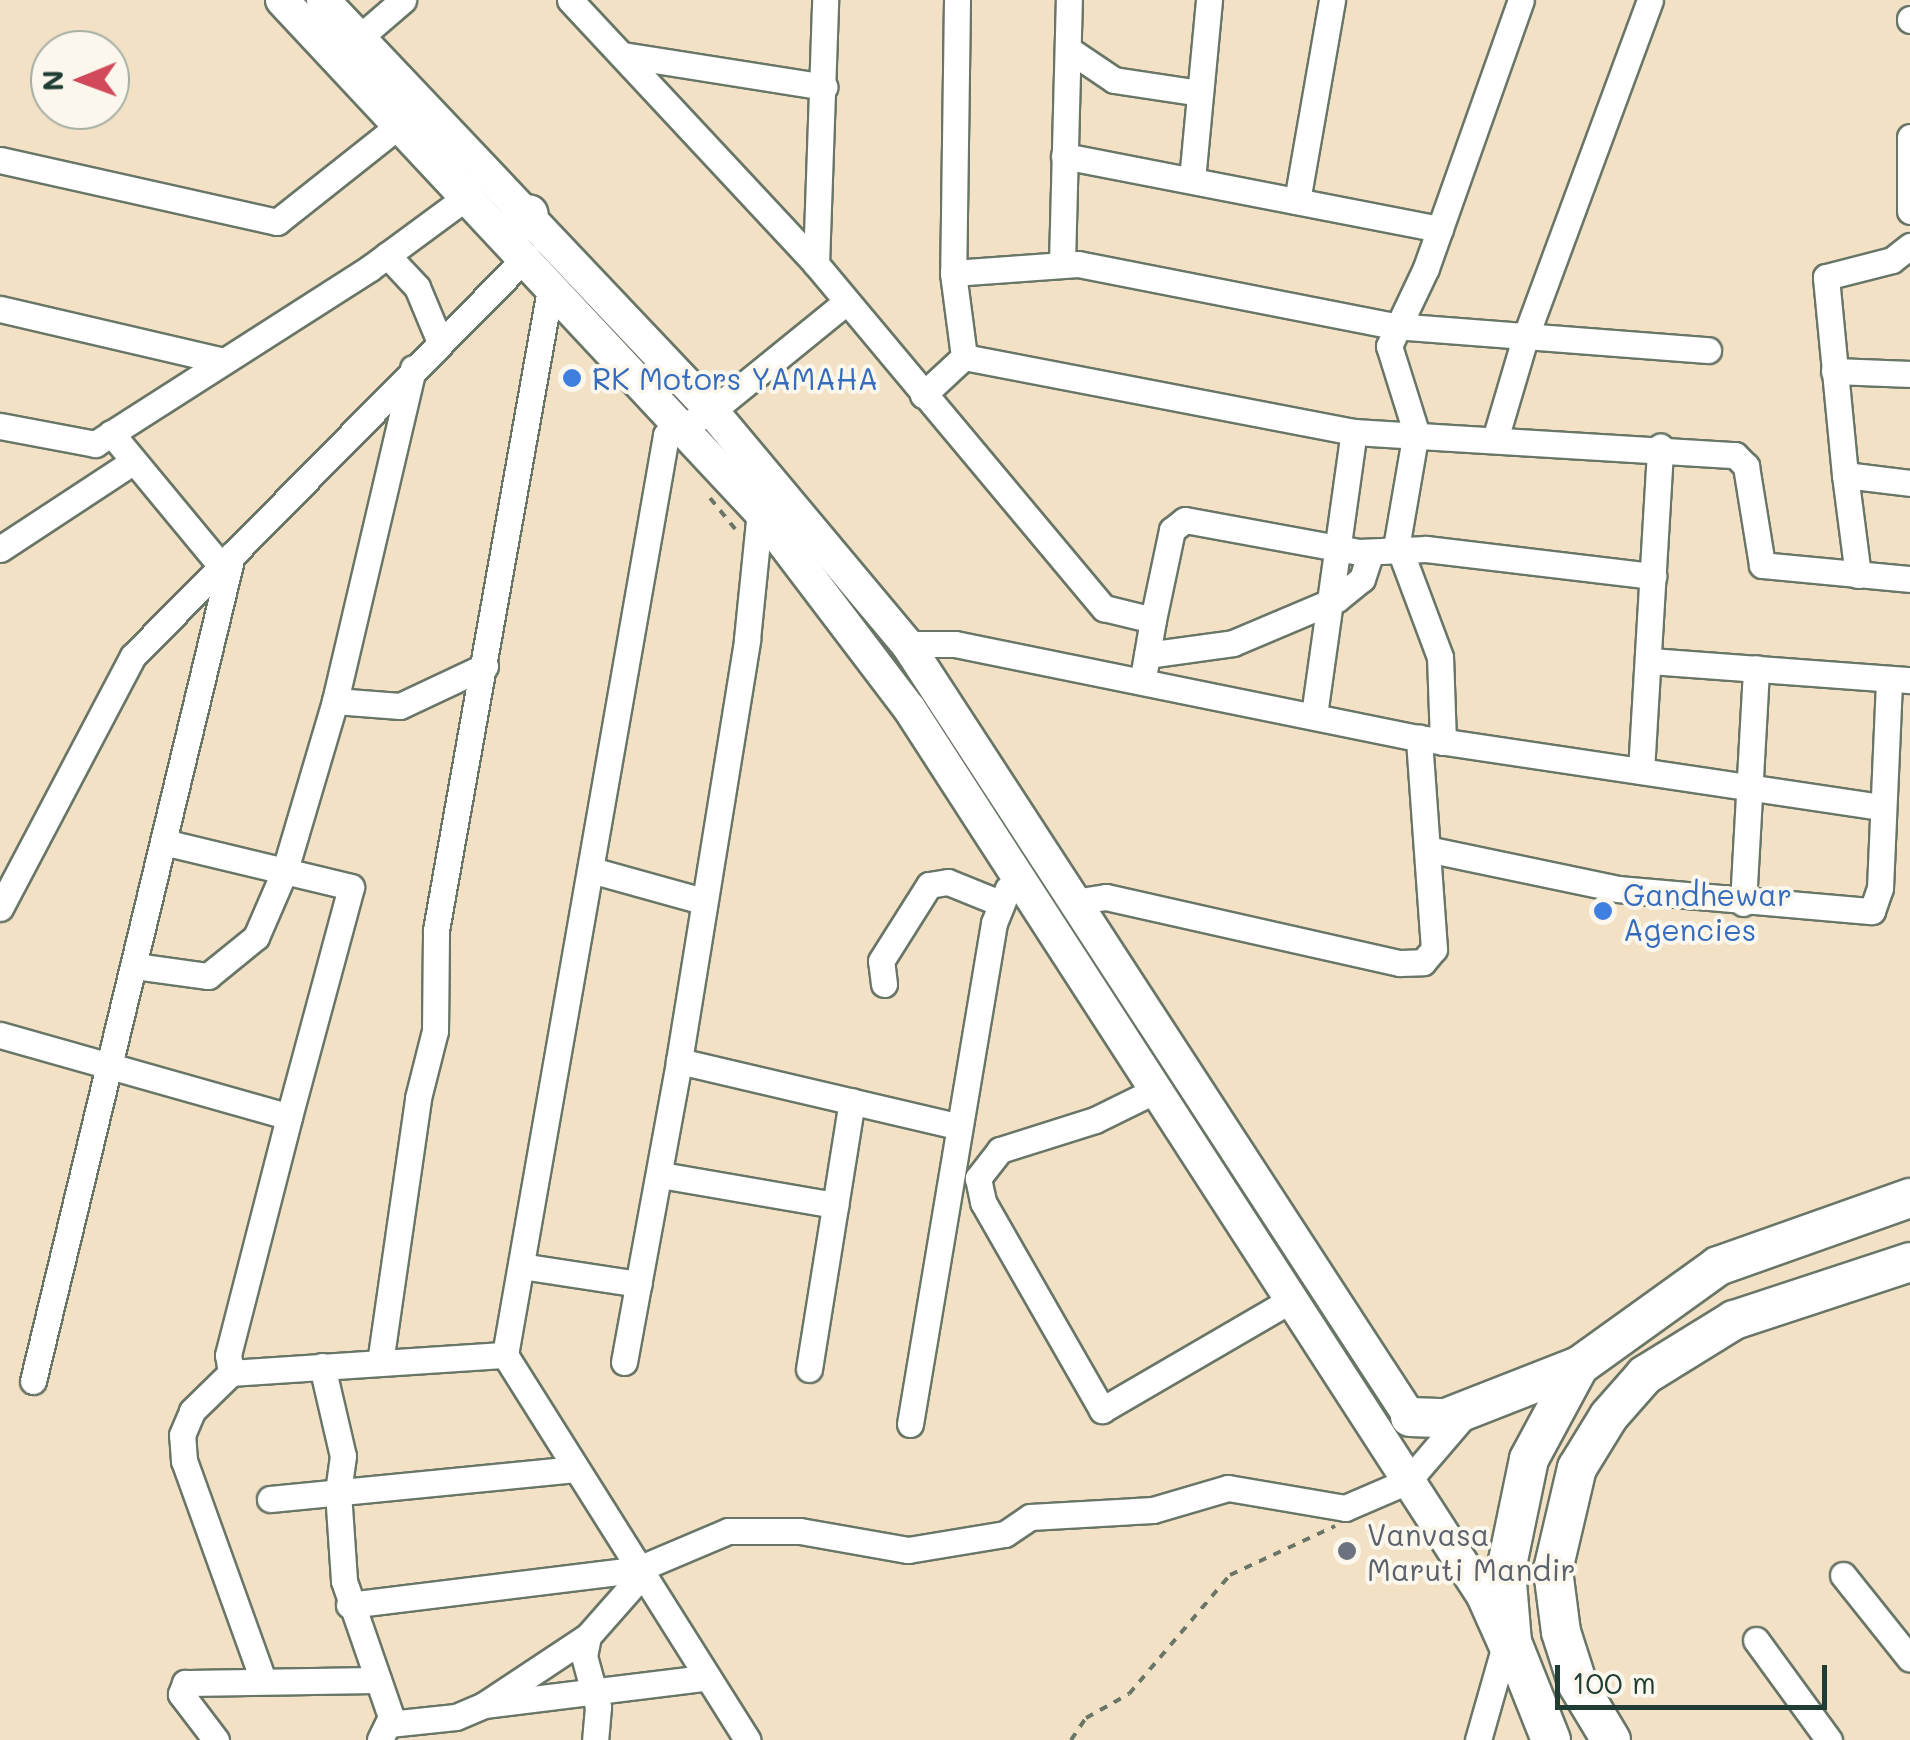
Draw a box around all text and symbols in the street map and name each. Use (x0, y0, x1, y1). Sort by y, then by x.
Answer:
north arrow (30, 30, 130, 130)
text: N (34, 70, 70, 91)
place label: RK Motors YAMAHA (592, 360, 878, 396)
marker: RK Motors YAMAHA (561, 367, 583, 389)
place label: Gandhewar Agencies (1623, 876, 1792, 946)
marker: Gandhewar Agencies (1592, 900, 1614, 922)
place label: Vanvasa Maruti Mandir (1367, 1516, 1576, 1586)
marker: Vanvasa Maruti Mandir (1336, 1540, 1358, 1562)
scale bar (1560, 1645, 1832, 1707)
text: 100 m (1572, 1662, 1656, 1702)

